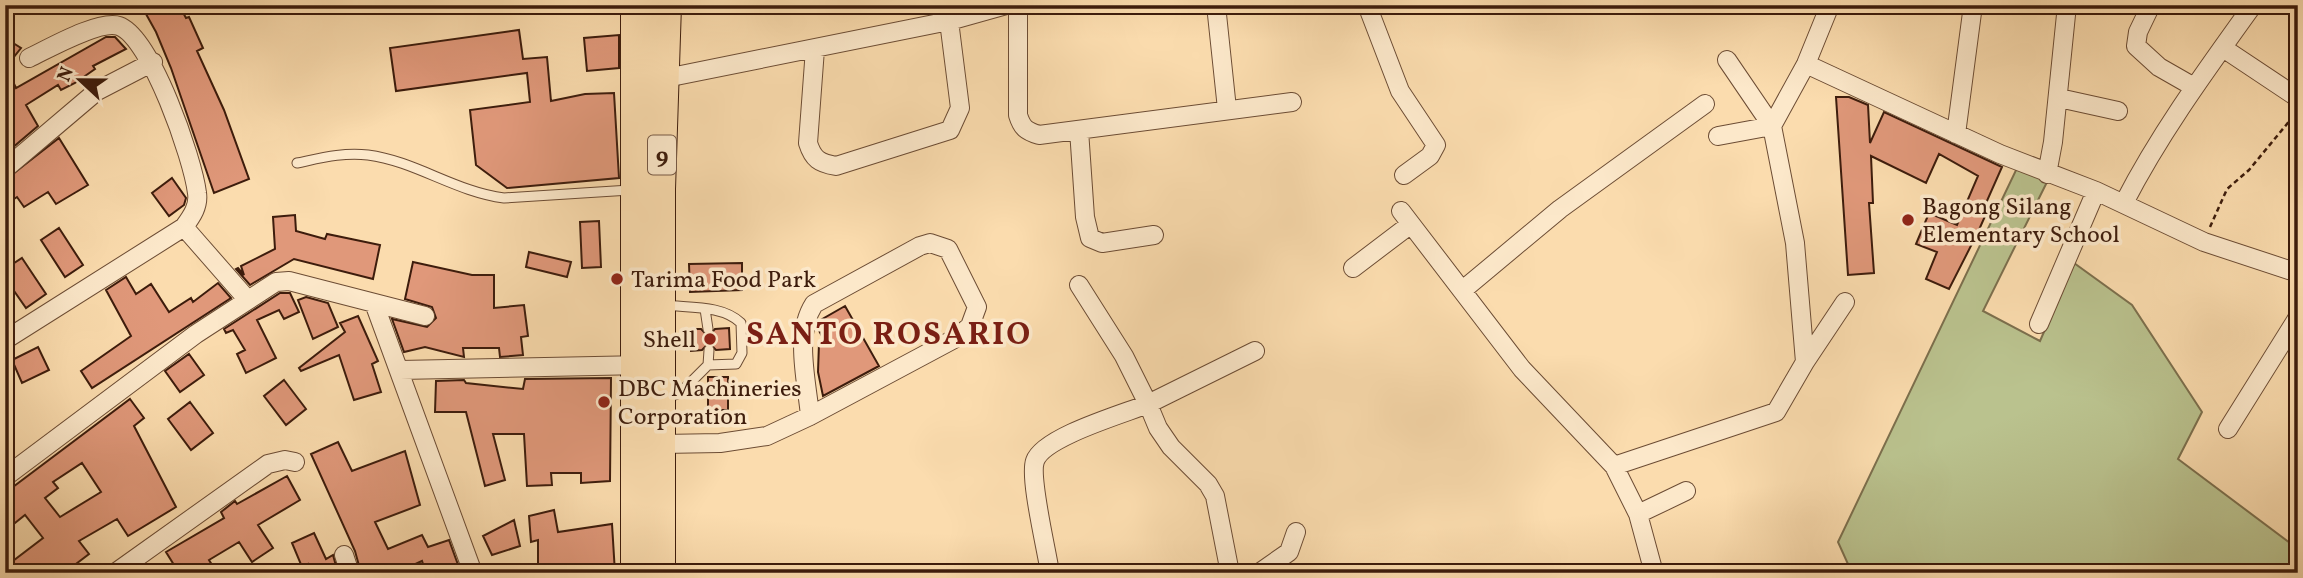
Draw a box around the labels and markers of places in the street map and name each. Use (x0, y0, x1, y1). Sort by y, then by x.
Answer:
place label: Bagong Silang Elementary School (1922, 191, 2120, 253)
marker: Bagong Silang Elementary School (1900, 212, 1916, 228)
place label: Tarima Food Park (631, 264, 816, 298)
marker: Tarima Food Park (609, 271, 625, 287)
place label: Shell (643, 324, 696, 358)
marker: Shell (702, 331, 718, 347)
place label: DBC Machineries Corporation (618, 373, 802, 435)
marker: DBC Machineries Corporation (596, 394, 612, 410)

